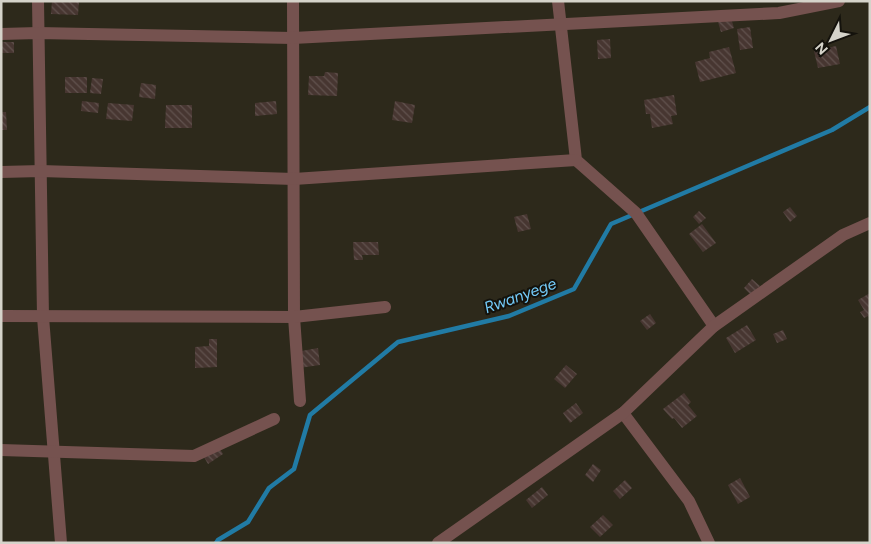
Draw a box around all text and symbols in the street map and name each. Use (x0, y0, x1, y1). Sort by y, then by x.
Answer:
north arrow (806, 15, 856, 65)
text: N (812, 39, 832, 58)
water label: Rwanyege (481, 274, 559, 317)

